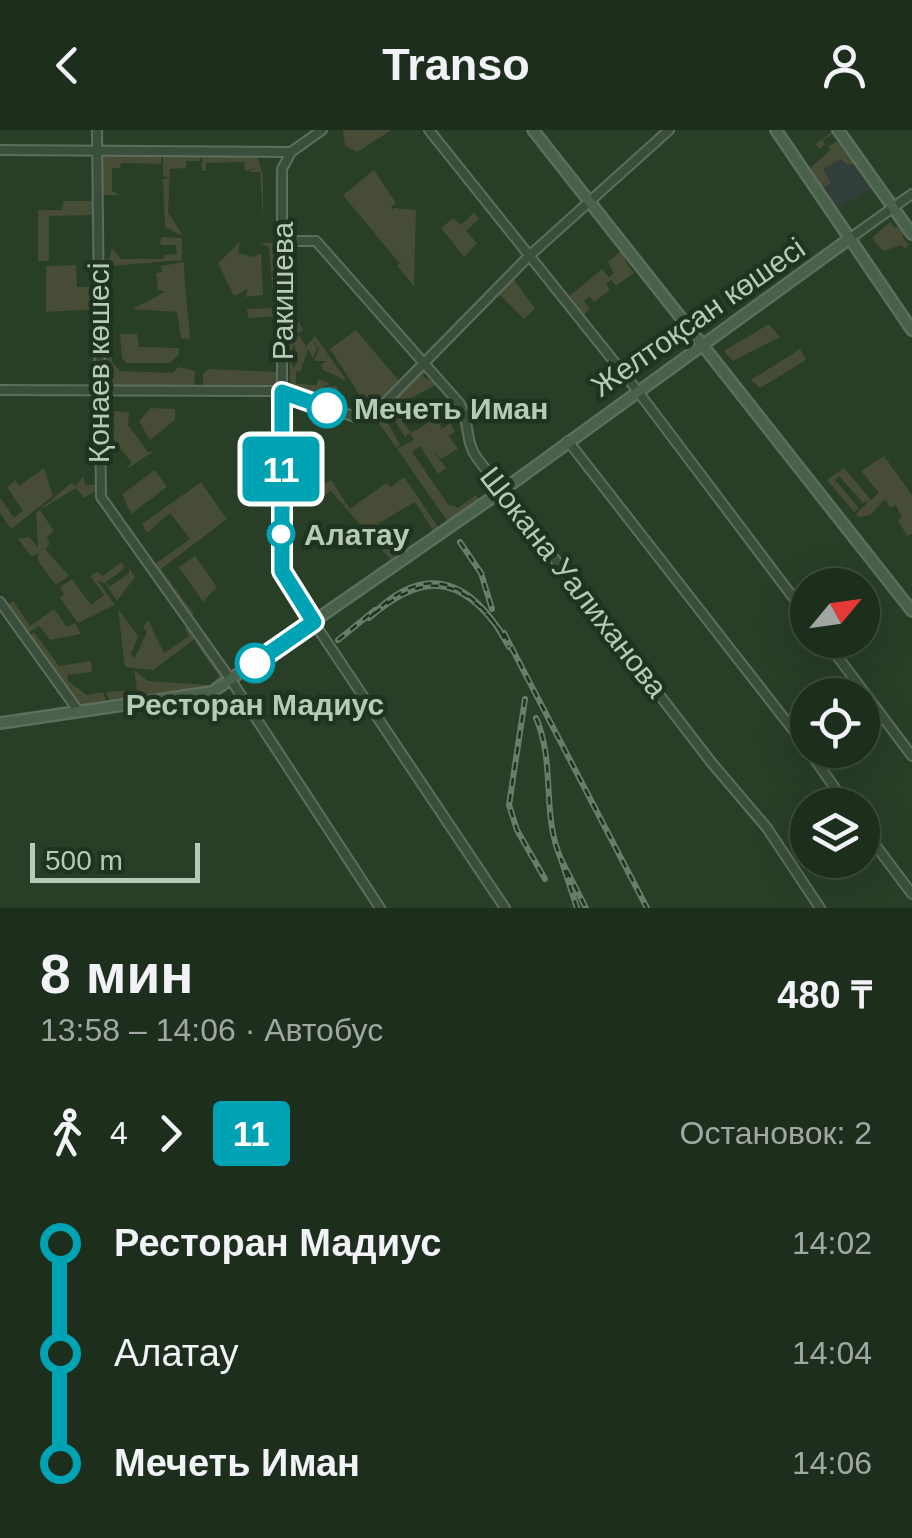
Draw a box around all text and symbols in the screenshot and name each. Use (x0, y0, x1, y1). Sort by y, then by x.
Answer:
icon: back (40, 38, 95, 93)
icon: person (817, 38, 872, 93)
text: Transo (382, 39, 530, 90)
street label: Ракишева (266, 221, 299, 360)
street label: Желтоқсан көшесі (585, 231, 811, 403)
street label: Қонаев көшесі (82, 263, 115, 463)
marker: Мечеть Иман (308, 389, 346, 427)
place label: Мечеть Иман (354, 392, 548, 425)
line badge: 11 (236, 436, 326, 502)
text: 11 (263, 450, 300, 489)
street label: Шокана Уалиханова (474, 460, 674, 704)
place label: Алатау (304, 518, 410, 551)
marker: Алатау (268, 521, 294, 547)
north arrow (790, 568, 880, 658)
map controls (790, 568, 880, 878)
marker: Ресторан Мадиус (236, 644, 274, 682)
button: locate (790, 678, 880, 768)
place label: Ресторан Мадиус (126, 688, 384, 721)
button: layers (790, 788, 880, 878)
scale bar (30, 838, 200, 883)
text: 500 m (45, 845, 123, 876)
text: 8 мин (40, 943, 194, 1005)
text: 480 ₸ (777, 974, 872, 1016)
text: 13:58 – 14:06 · Автобус (40, 1012, 383, 1048)
icon: walk (40, 1106, 95, 1161)
icon: forward (143, 1106, 198, 1161)
text: 11 (233, 1114, 270, 1153)
text: 4 (110, 1115, 128, 1151)
text: Остановок: 2 (680, 1115, 872, 1151)
text: Ресторан Мадиус (114, 1222, 441, 1264)
text: 14:02 (792, 1225, 872, 1261)
text: Алатау (114, 1332, 239, 1374)
text: 14:04 (792, 1335, 872, 1371)
text: Мечеть Иман (114, 1442, 360, 1484)
text: 14:06 (792, 1445, 872, 1481)

